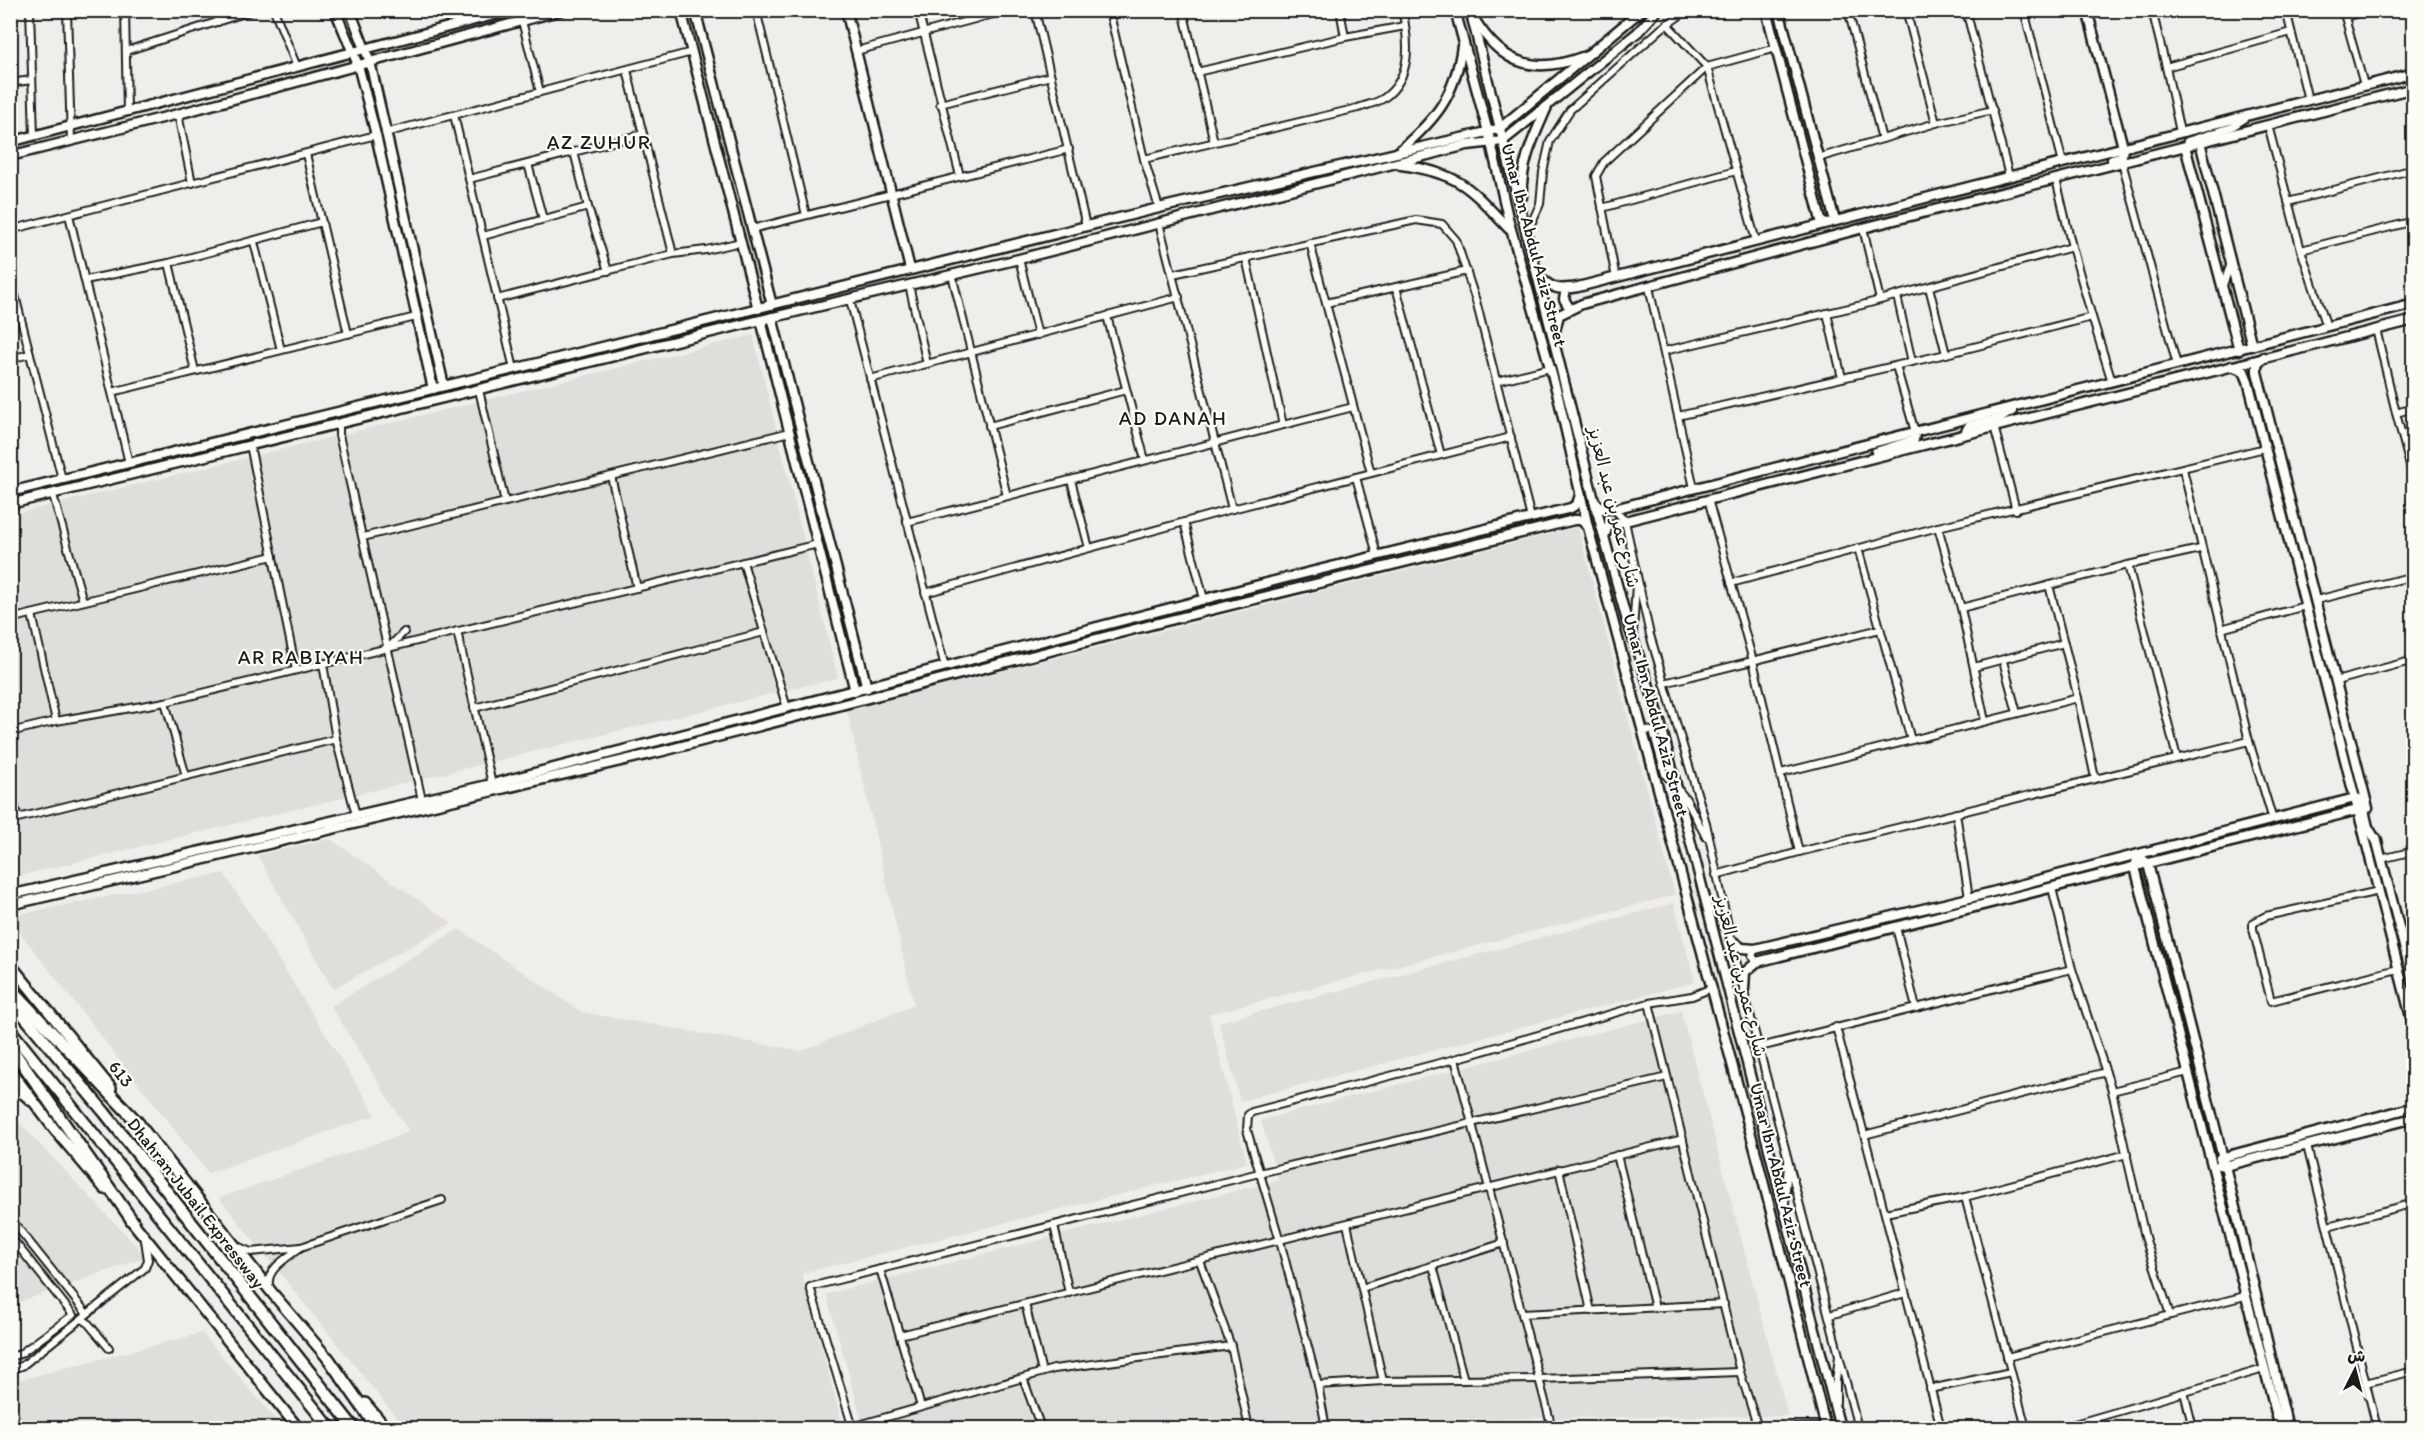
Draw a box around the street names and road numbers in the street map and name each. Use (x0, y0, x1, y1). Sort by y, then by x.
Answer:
street label: Umar Ibn Abdul Aziz Street (1496, 141, 1572, 349)
street label: شارع عمر بن عبد العزيز (1582, 422, 1645, 590)
street label: Umar Ibn Abdul Aziz Street (1618, 611, 1694, 819)
street label: شارع عمر بن عبد العزيز (1709, 891, 1772, 1059)
street label: 613 (104, 1056, 138, 1092)
street label: Umar Ibn Abdul Aziz Street (1745, 1081, 1817, 1290)
street label: Dhahran Jubail Expressway (123, 1113, 270, 1293)

